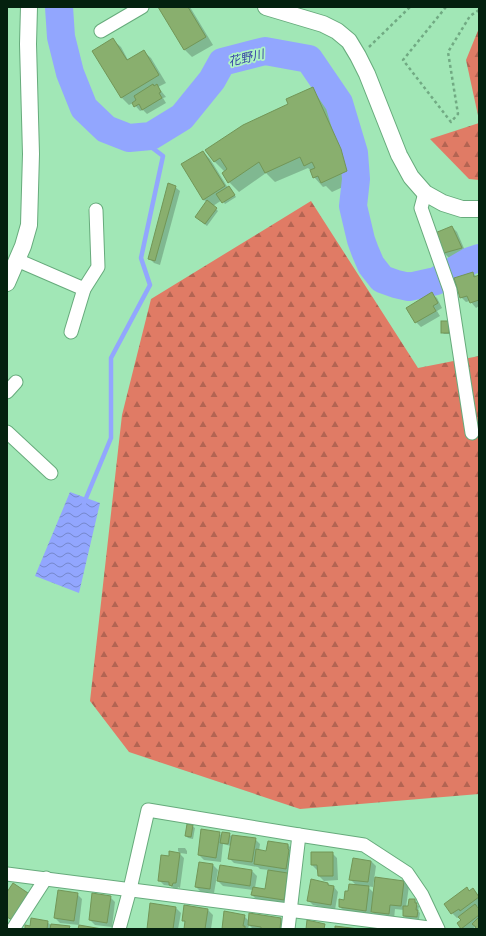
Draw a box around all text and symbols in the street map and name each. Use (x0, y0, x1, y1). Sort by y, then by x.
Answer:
water label: 花野川 (227, 45, 267, 69)

